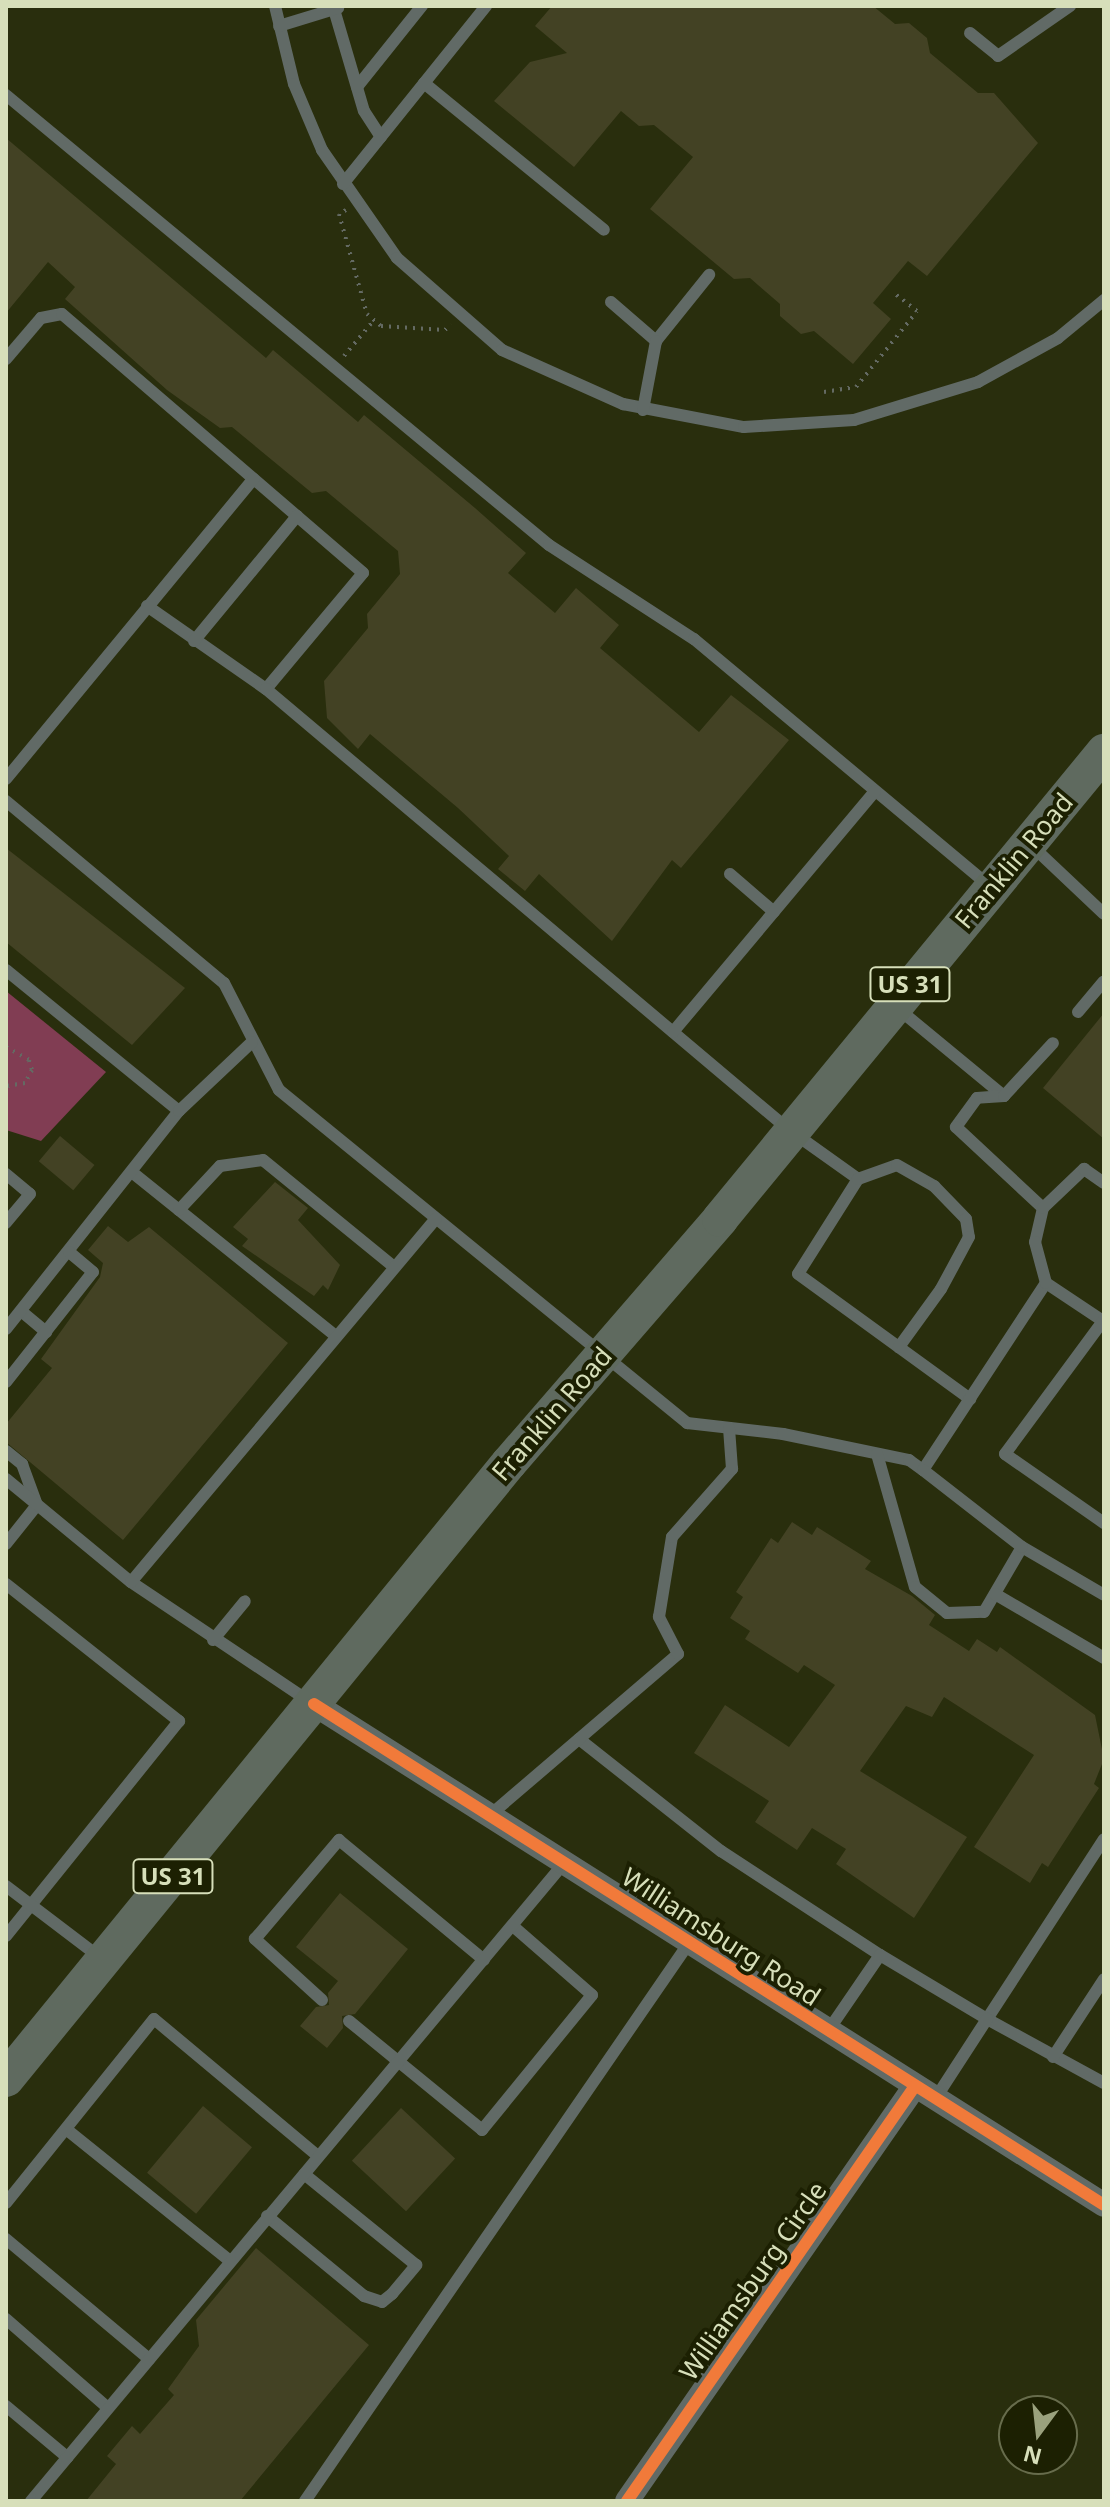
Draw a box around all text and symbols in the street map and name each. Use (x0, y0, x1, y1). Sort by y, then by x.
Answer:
street label: Franklin Road (948, 787, 1080, 935)
road number: US 31 (868, 964, 952, 1004)
street label: Franklin Road (485, 1341, 619, 1487)
road number: US 31 (131, 1856, 215, 1896)
street label: Williamsburg Road (616, 1861, 826, 2013)
street label: Williamsburg Circle (673, 2176, 833, 2386)
north arrow (998, 2395, 1078, 2475)
text: N (1020, 2439, 1045, 2473)

